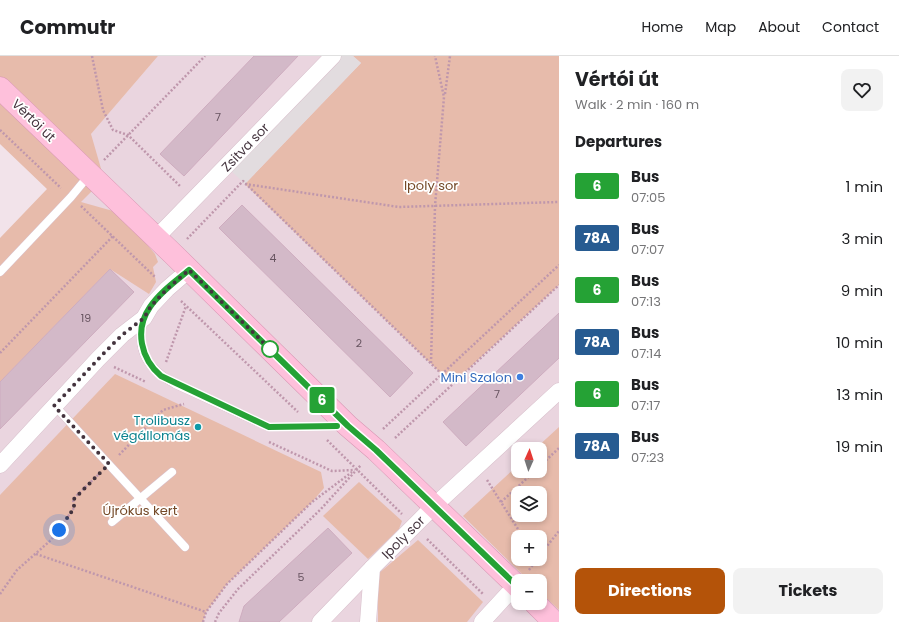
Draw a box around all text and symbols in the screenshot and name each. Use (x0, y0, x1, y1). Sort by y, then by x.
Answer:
text: Commutr (20, 14, 115, 41)
text: Home (641, 17, 683, 37)
text: Map (705, 17, 736, 37)
text: About (758, 17, 800, 37)
text: Contact (822, 17, 879, 37)
text: Vértói út (575, 66, 659, 93)
button: heart (841, 69, 883, 111)
street label: Vértói út (7, 95, 60, 146)
text: Walk · 2 min · 160 m (575, 95, 699, 114)
house number: 7 (215, 109, 221, 125)
street label: Zsitva sor (217, 119, 274, 176)
text: Departures (575, 131, 662, 152)
text: Bus (631, 166, 659, 187)
park label: Ipoly sor (404, 176, 458, 195)
text: 6 (593, 176, 601, 196)
text: 1 min (845, 176, 883, 197)
text: 07:05 (631, 188, 665, 207)
text: Bus (631, 218, 659, 239)
text: 78A (584, 228, 610, 248)
text: 3 min (841, 228, 883, 249)
text: 07:07 (631, 240, 664, 259)
house number: 4 (270, 250, 277, 266)
text: Bus (631, 270, 659, 291)
text: 6 (593, 280, 601, 300)
text: 9 min (841, 280, 883, 301)
text: 07:13 (631, 292, 661, 311)
house number: 19 (81, 310, 91, 326)
text: Bus (631, 322, 659, 343)
text: 78A (584, 332, 610, 352)
text: 10 min (836, 332, 883, 353)
house number: 2 (356, 335, 362, 351)
unlabelled marker (261, 340, 279, 358)
text: 07:14 (631, 344, 661, 363)
place label: Mini Szalon (440, 368, 512, 387)
marker: Mini Szalon (515, 372, 525, 382)
text: Bus (631, 374, 659, 395)
text: 6 (593, 384, 601, 404)
text: 13 min (837, 384, 883, 405)
house number: 7 (494, 386, 500, 402)
line badge: 6 (309, 387, 335, 413)
text: 6 (318, 390, 326, 410)
text: 07:17 (631, 396, 660, 415)
place label: Trolibusz végállomás (113, 411, 190, 445)
marker: Trolibusz végállomás (193, 422, 203, 432)
text: Bus (631, 426, 659, 447)
text: 78A (584, 436, 610, 456)
text: 19 min (836, 436, 883, 457)
north arrow (511, 442, 547, 478)
map controls (511, 442, 547, 610)
text: 07:23 (631, 448, 664, 467)
button: layers (511, 486, 547, 522)
park label: Újrókus kert (103, 501, 178, 520)
street label: Ipoly sor (377, 511, 429, 563)
your location (49, 520, 69, 540)
button: + (511, 530, 547, 566)
button: Directions (575, 568, 725, 614)
button: Tickets (733, 568, 883, 614)
house number: 5 (298, 569, 305, 585)
button: − (511, 574, 547, 610)

